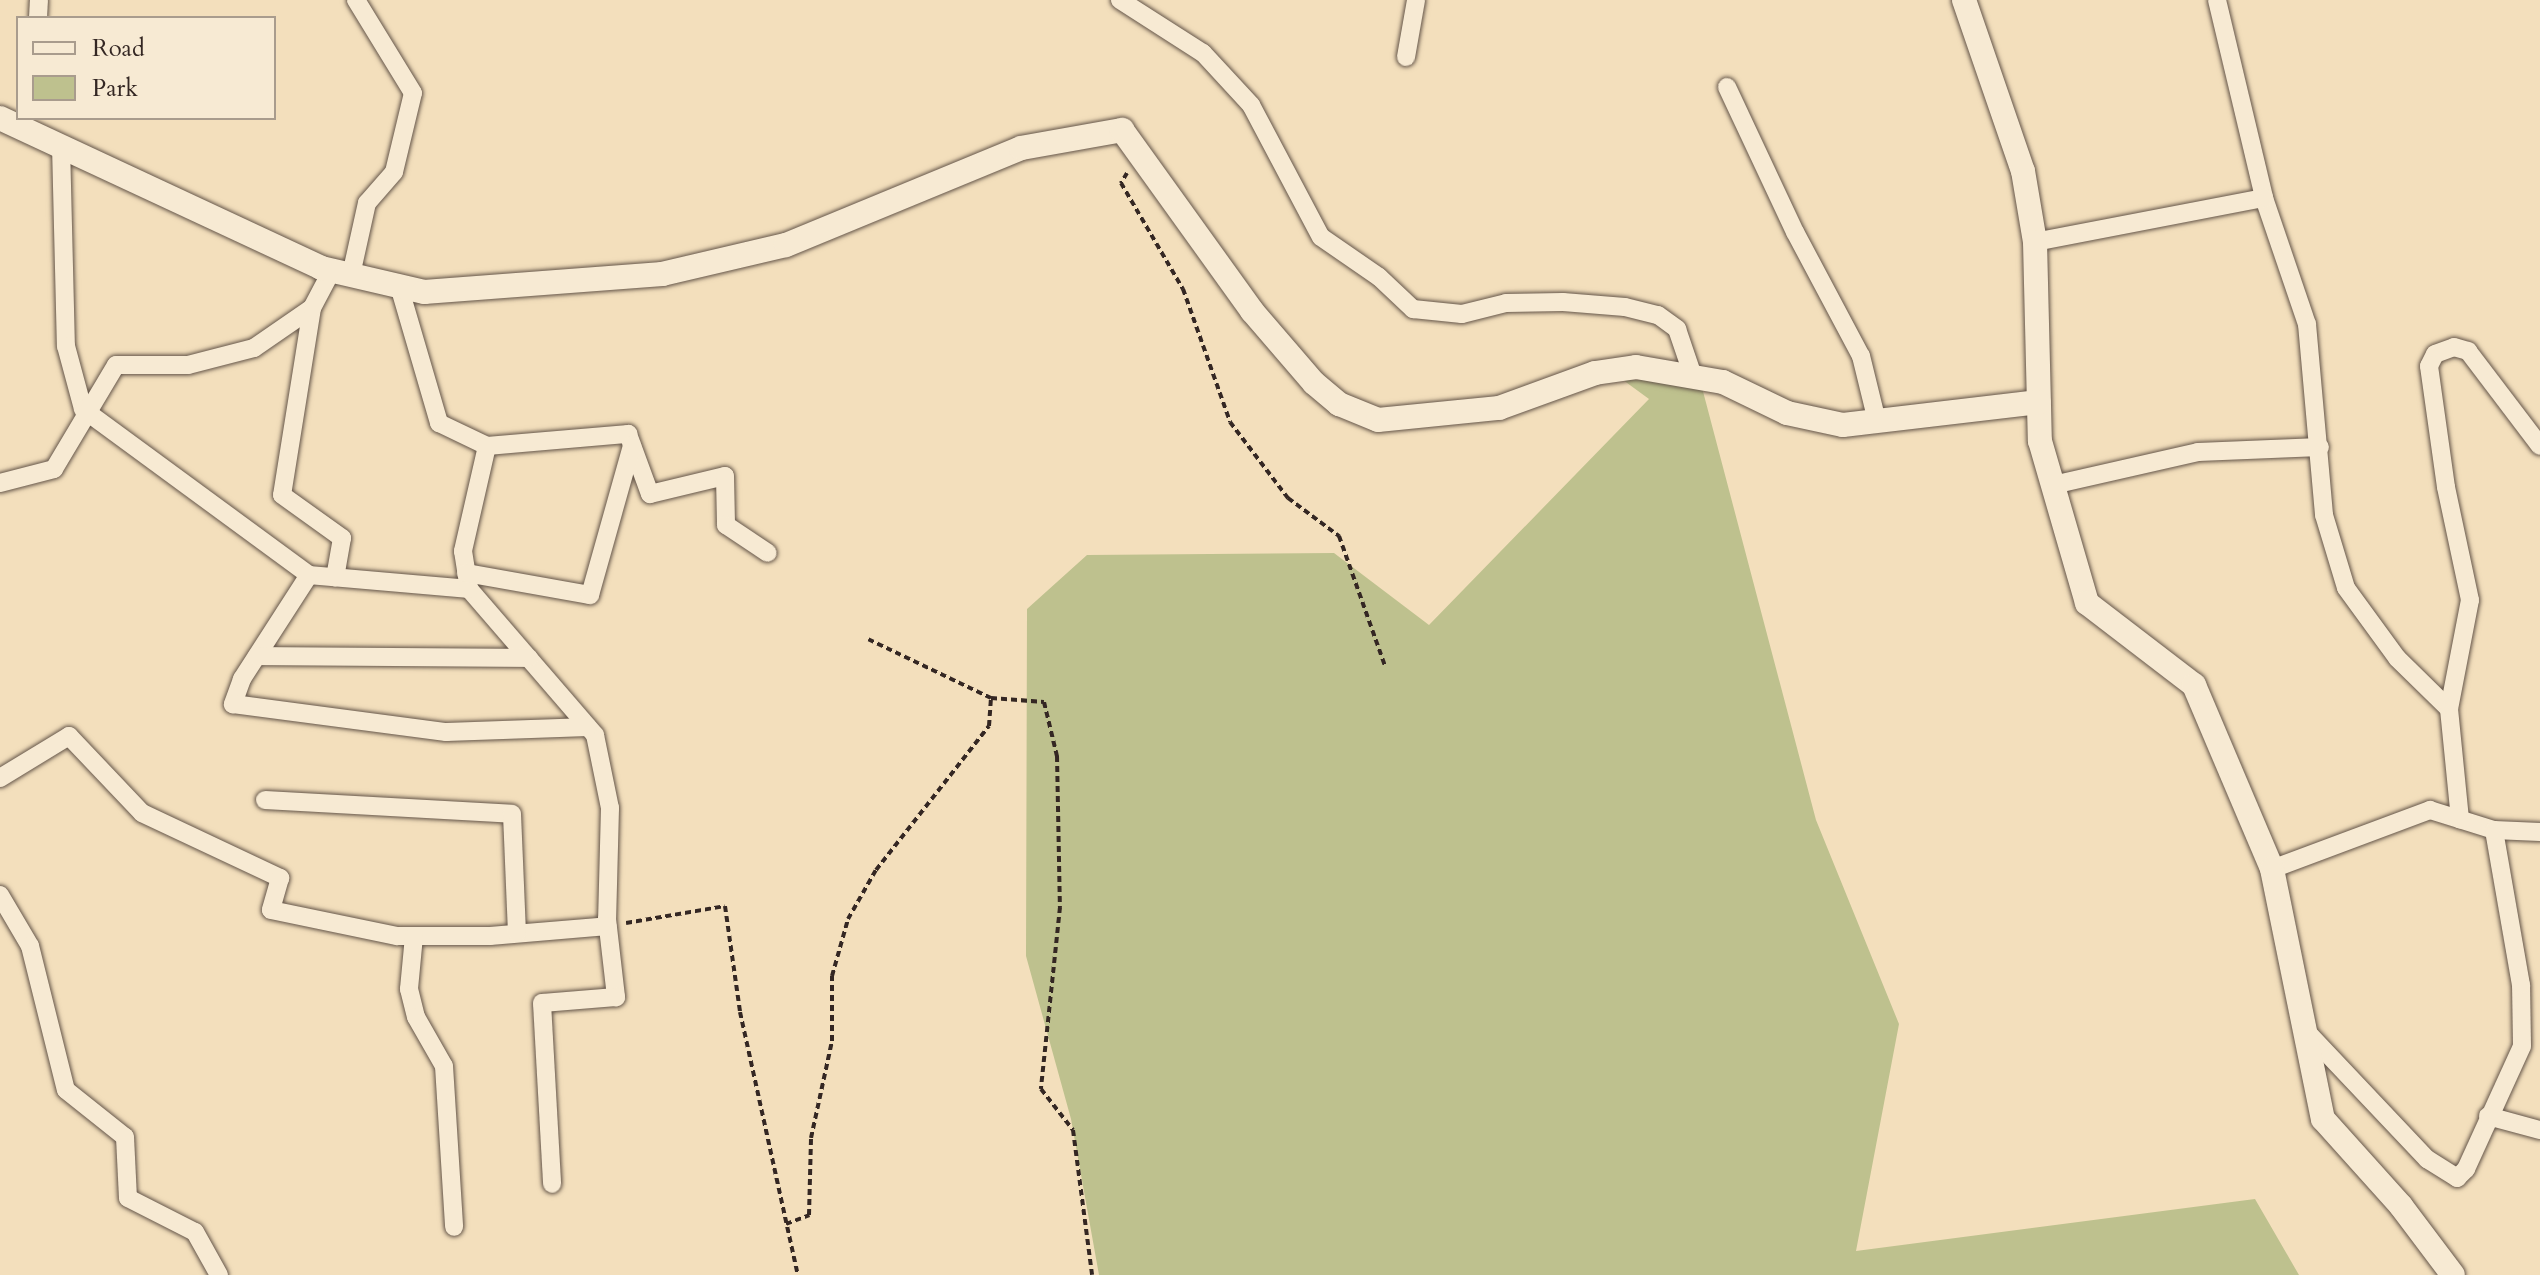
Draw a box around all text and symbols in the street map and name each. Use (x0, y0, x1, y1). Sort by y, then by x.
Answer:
legend (16, 16, 276, 120)
text: Road (92, 32, 145, 65)
text: Park (92, 72, 138, 105)

